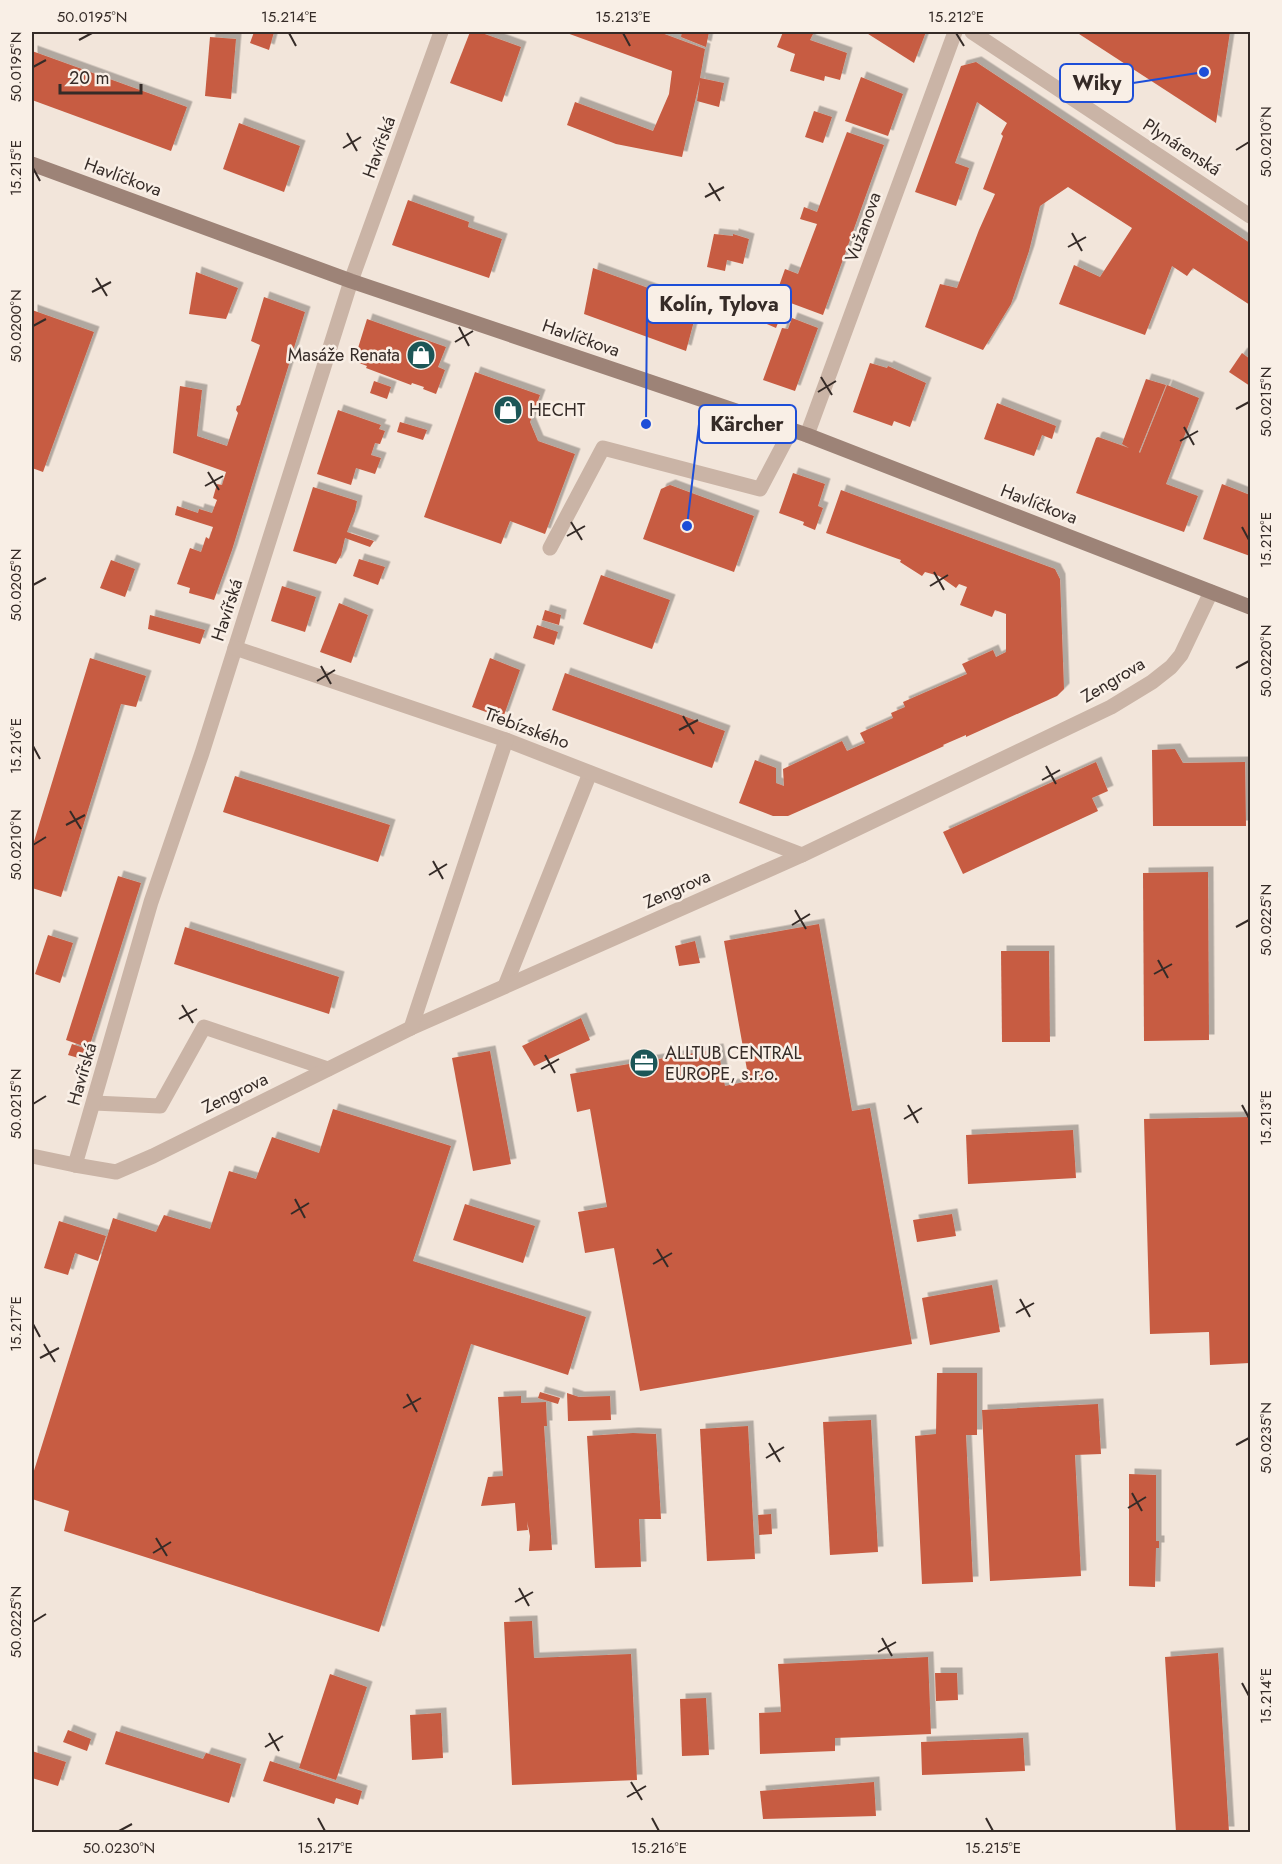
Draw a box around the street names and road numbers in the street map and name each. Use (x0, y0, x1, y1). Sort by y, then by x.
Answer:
street label: Havířská (356, 112, 402, 182)
street label: Plynárenská (1138, 112, 1226, 182)
street label: Havlíčkova (81, 151, 165, 203)
street label: Vužanova (838, 188, 888, 266)
street label: Havlíčkova (539, 313, 623, 363)
street label: Havlíčkova (997, 477, 1081, 531)
street label: Havířská (205, 575, 249, 645)
street label: Zengrova (1076, 651, 1150, 709)
street label: Třebízského (481, 701, 573, 755)
street label: Zengrova (640, 863, 714, 915)
street label: Havířská (61, 1040, 103, 1108)
street label: Zengrova (198, 1066, 272, 1120)

